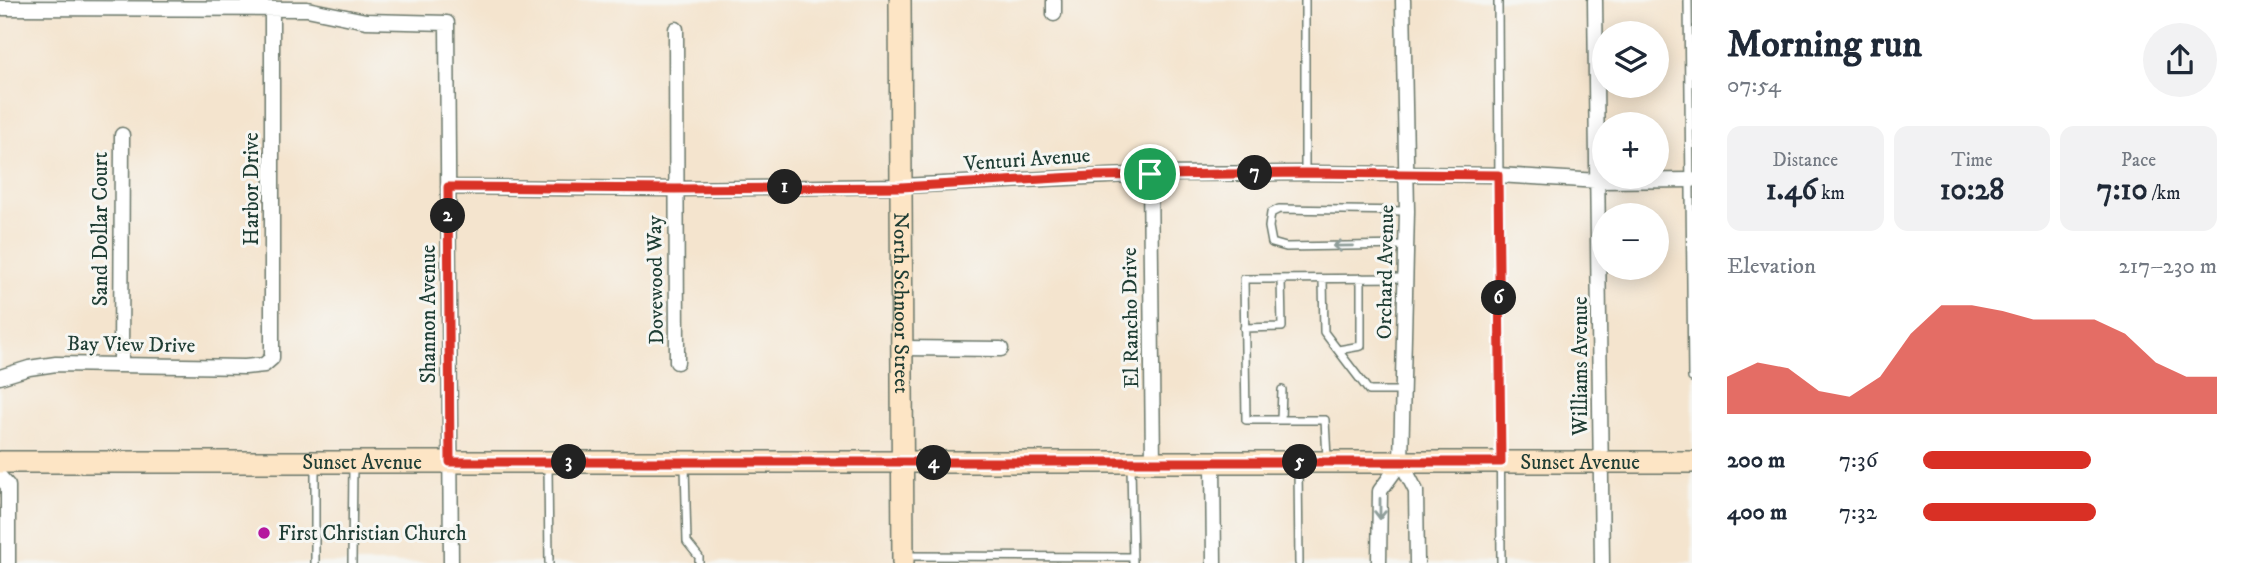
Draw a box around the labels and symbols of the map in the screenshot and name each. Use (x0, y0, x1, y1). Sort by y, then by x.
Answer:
street label: Harbor Drive (239, 132, 265, 246)
street label: Venturi Avenue (962, 143, 1092, 177)
pin (1120, 144, 1180, 204)
street label: Sand Dollar Court (88, 152, 114, 306)
pin: 7 (1238, 156, 1272, 190)
pin: 1 (768, 170, 802, 204)
pin: 2 (430, 198, 466, 234)
street label: Orchard Avenue (1372, 204, 1400, 340)
street label: North Schnoor Street (887, 212, 914, 394)
street label: Dovewood Way (642, 214, 670, 345)
one-way arrow (1332, 240, 1355, 253)
street label: Shannon Avenue (416, 244, 442, 384)
street label: El Rancho Drive (1117, 247, 1145, 389)
pin: 6 (1482, 280, 1516, 316)
street label: Williams Avenue (1568, 296, 1594, 437)
street label: Bay View Drive (67, 331, 196, 359)
pin: 3 (552, 444, 586, 480)
pin: 5 (1282, 444, 1318, 480)
pin: 4 (916, 446, 951, 480)
street label: Sunset Avenue (302, 450, 422, 476)
street label: Sunset Avenue (1520, 450, 1640, 476)
one-way arrow (1373, 497, 1387, 520)
place label: First Christian Church (278, 521, 467, 547)
marker: First Christian Church (256, 525, 272, 541)

